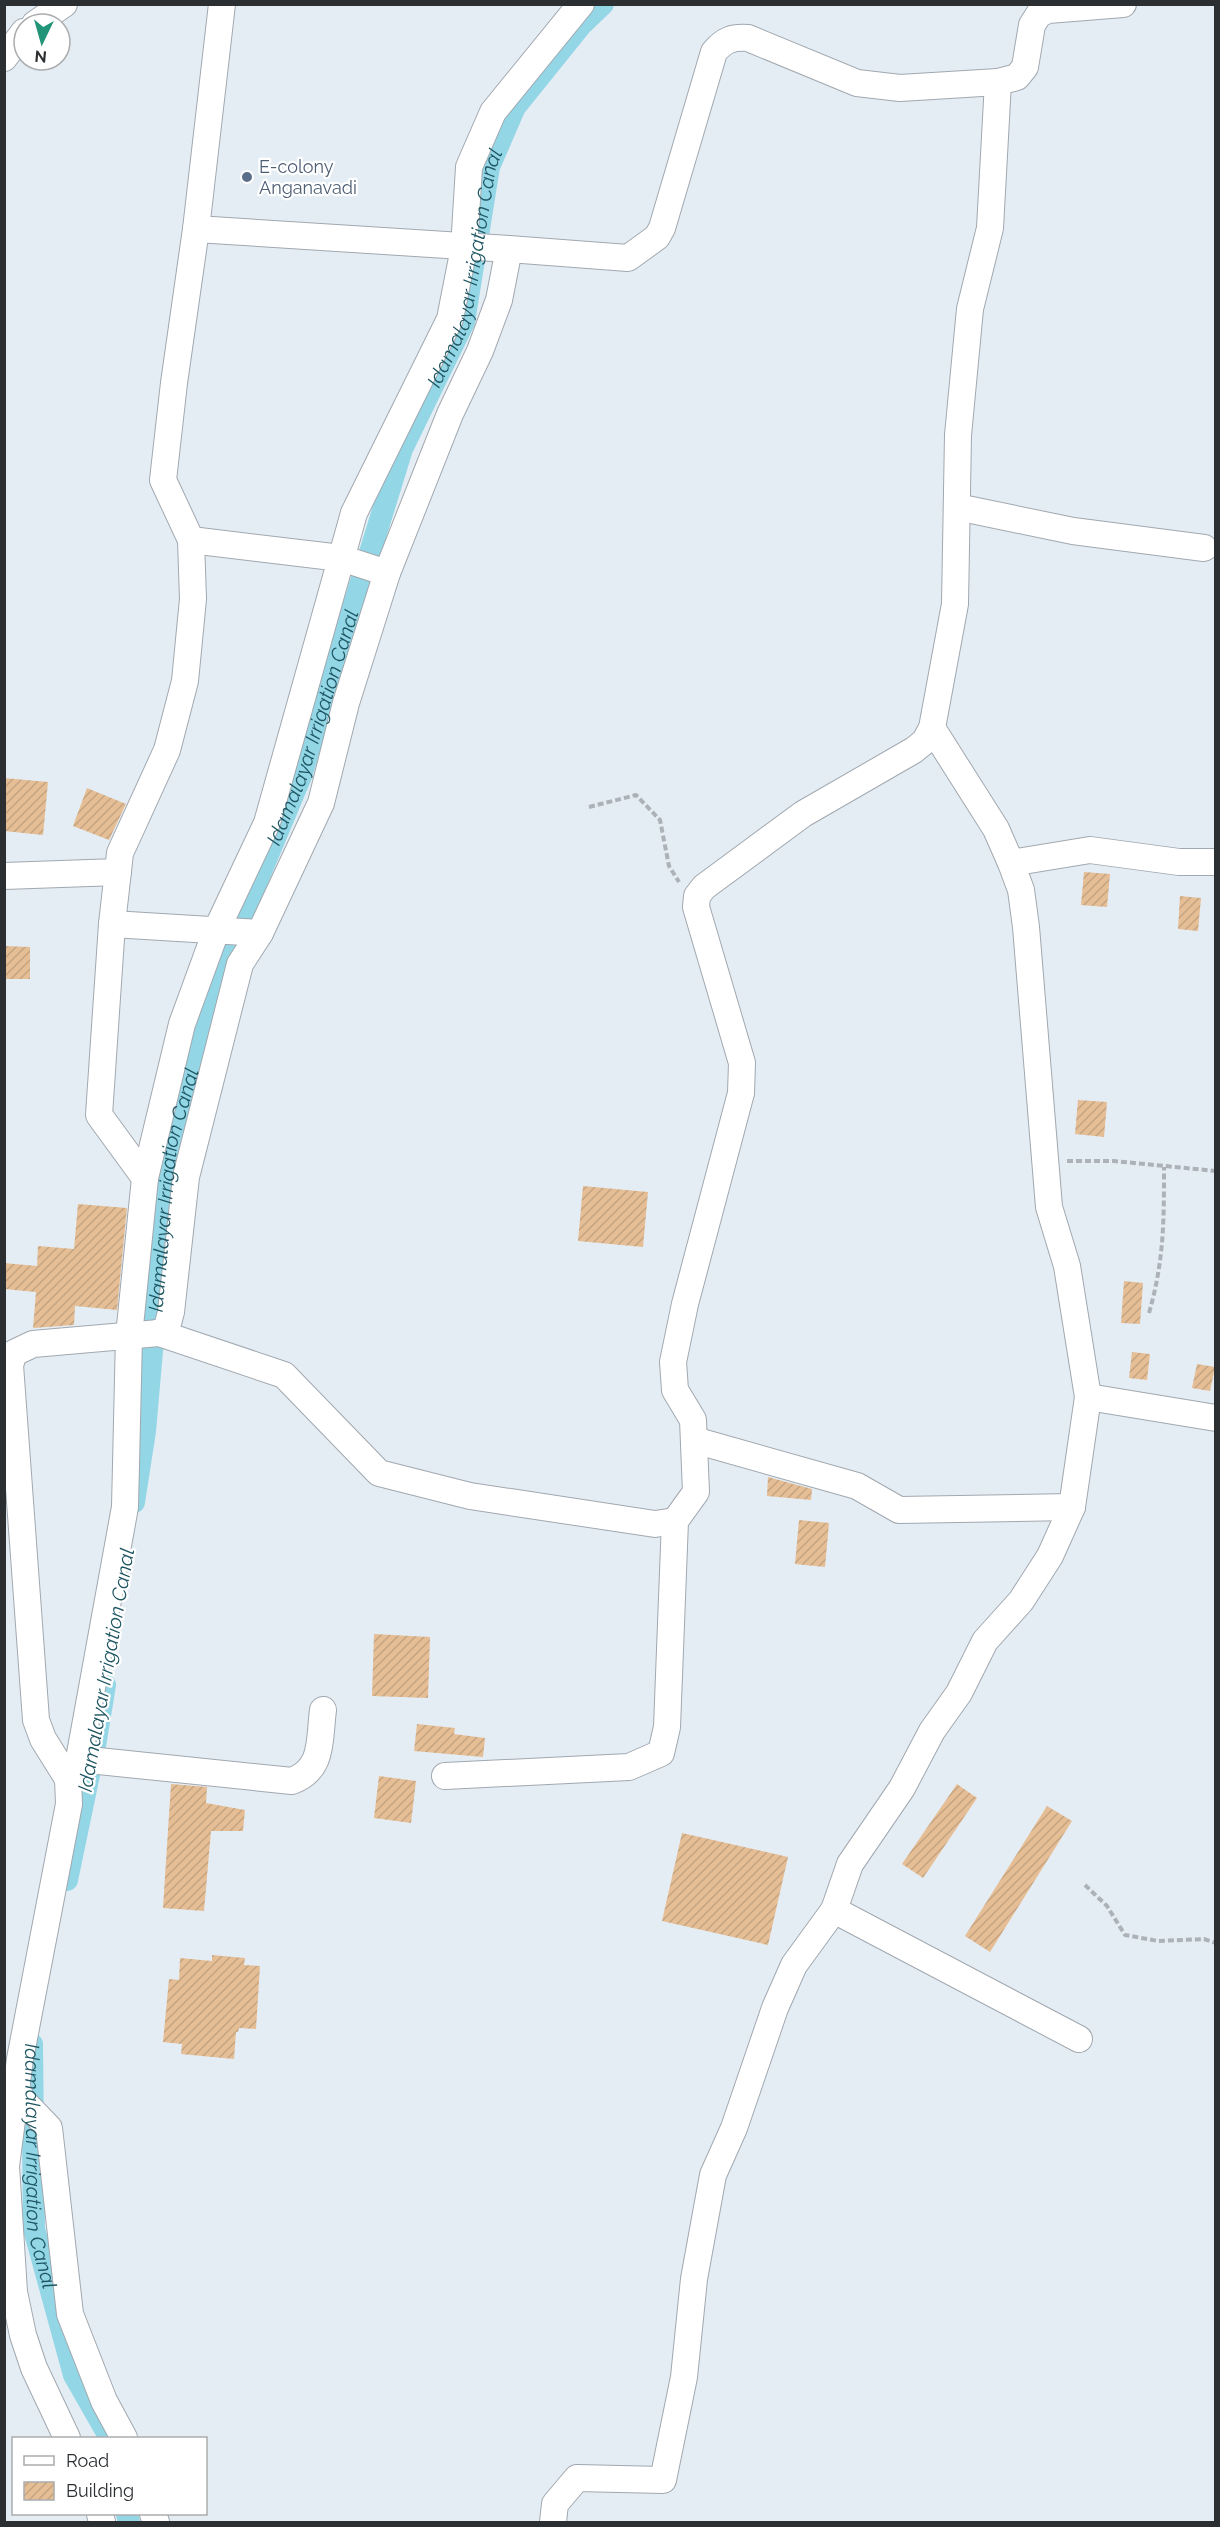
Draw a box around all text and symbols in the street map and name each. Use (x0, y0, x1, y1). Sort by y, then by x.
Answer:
north arrow (12, 12, 72, 72)
text: N (34, 46, 48, 66)
water label: Idamalayar Irrigation Canal (422, 145, 507, 391)
place label: E-colony Anganavadi (259, 156, 357, 198)
marker: E-colony Anganavadi (240, 170, 254, 184)
water label: Idamalayar Irrigation Canal (262, 607, 364, 849)
water label: Idamalayar Irrigation Canal (143, 1065, 204, 1313)
water label: Idamalayar Irrigation Canal (73, 1546, 139, 1794)
water label: Idamalayar Irrigation Canal (20, 2043, 62, 2291)
legend (12, 2437, 207, 2515)
text: Road (66, 2450, 109, 2471)
text: Building (66, 2480, 134, 2501)

